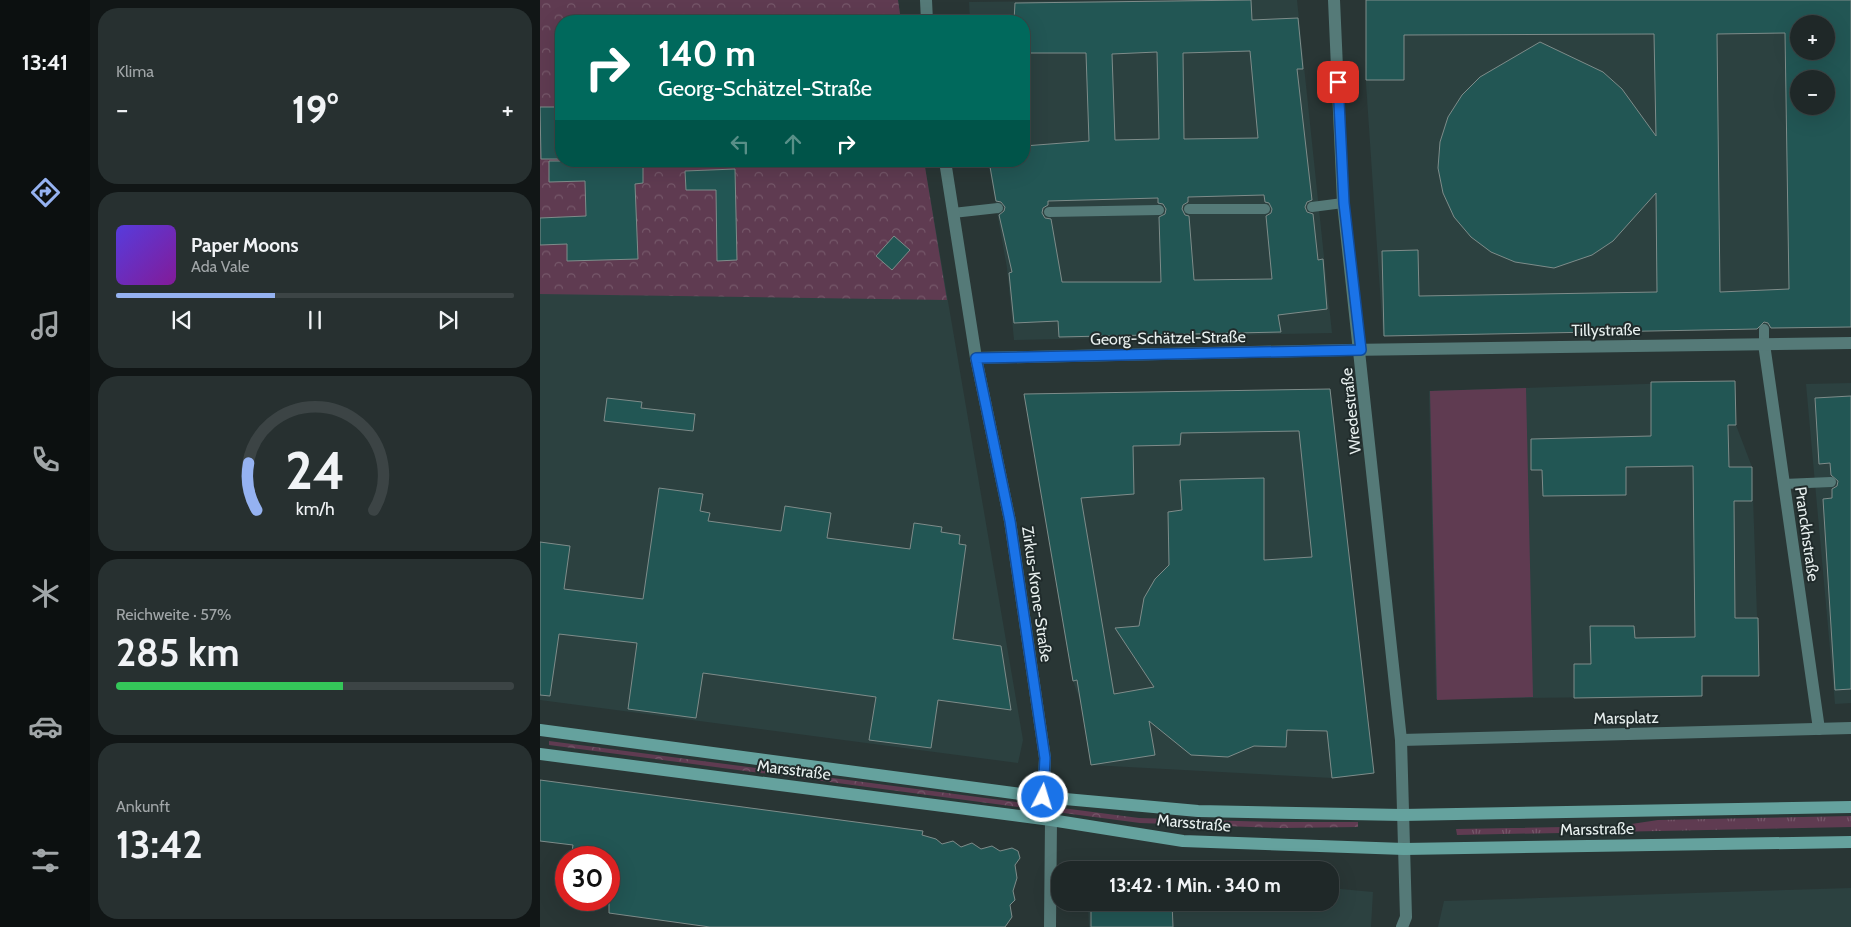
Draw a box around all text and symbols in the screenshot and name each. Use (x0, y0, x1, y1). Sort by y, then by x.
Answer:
map controls (1790, 15, 1835, 115)
button: + (1790, 15, 1835, 60)
text: 140 m (658, 32, 756, 75)
icon: right (575, 35, 640, 100)
text: 13:41 (22, 49, 68, 76)
pin (1317, 61, 1359, 103)
text: Klima (116, 62, 154, 81)
icon: arrive (1324, 68, 1352, 96)
button: − (1790, 70, 1835, 115)
text: Georg-Schätzel-Straße (658, 75, 872, 102)
text: 19° (292, 86, 338, 133)
text: − (116, 92, 128, 126)
text: + (502, 92, 514, 126)
icon: left (726, 130, 754, 158)
icon: ahead (779, 130, 807, 158)
icon: right (832, 130, 860, 158)
icon: directions (28, 175, 63, 210)
text: Paper Moons (191, 234, 299, 257)
text: Ada Vale (191, 257, 250, 276)
icon: previous (168, 306, 196, 334)
icon: pause (301, 306, 329, 334)
icon: next (434, 306, 462, 334)
icon: music (28, 308, 63, 343)
street label: Tillystraße (1571, 320, 1641, 340)
street label: Georg-Schätzel-Straße (1090, 327, 1246, 349)
street label: Wredestraße (1337, 367, 1365, 455)
text: 24 (285, 439, 345, 502)
icon: phone (28, 442, 63, 477)
street label: Pranckhstraße (1791, 485, 1823, 583)
text: km/h (295, 498, 335, 519)
street label: Zirkus-Krone-Straße (1018, 525, 1056, 663)
icon: climate (28, 576, 63, 611)
text: Reichweite · 57% (116, 605, 231, 624)
text: 285 km (116, 629, 239, 676)
street label: Marsplatz (1593, 708, 1659, 728)
icon: car (28, 709, 63, 744)
street label: Marsstraße (756, 756, 832, 784)
position arrow (1016, 770, 1068, 822)
text: Ankunft (116, 797, 170, 816)
street label: Marsstraße (1156, 810, 1232, 836)
street label: Marsstraße (1560, 819, 1634, 839)
text: 13:42 (116, 821, 203, 868)
icon: filters (28, 843, 63, 878)
speed limit sign: 30 (555, 846, 620, 911)
text: 13:42 · 1 Min. · 340 m (1109, 874, 1281, 897)

